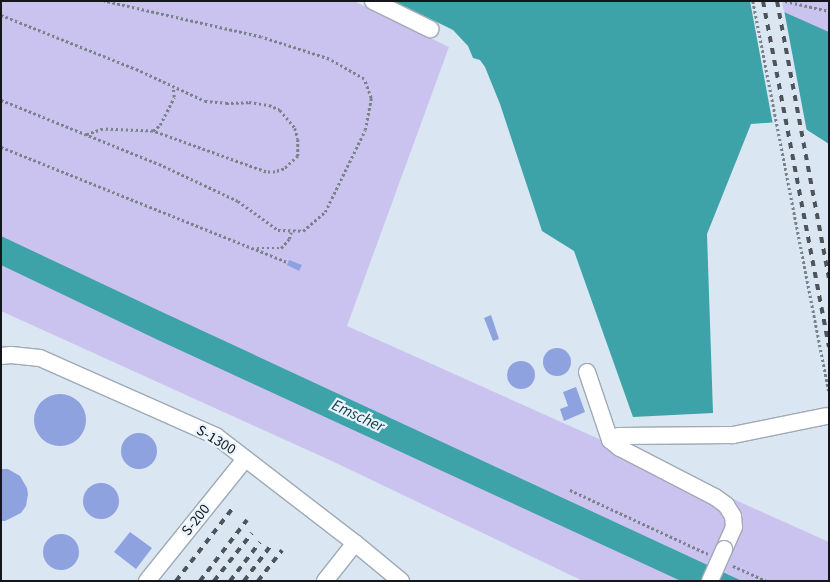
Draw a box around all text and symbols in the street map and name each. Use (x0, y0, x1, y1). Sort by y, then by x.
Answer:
water label: Emscher (329, 396, 387, 436)
street label: S-1300 (193, 421, 239, 459)
street label: S-200 (178, 501, 214, 539)

